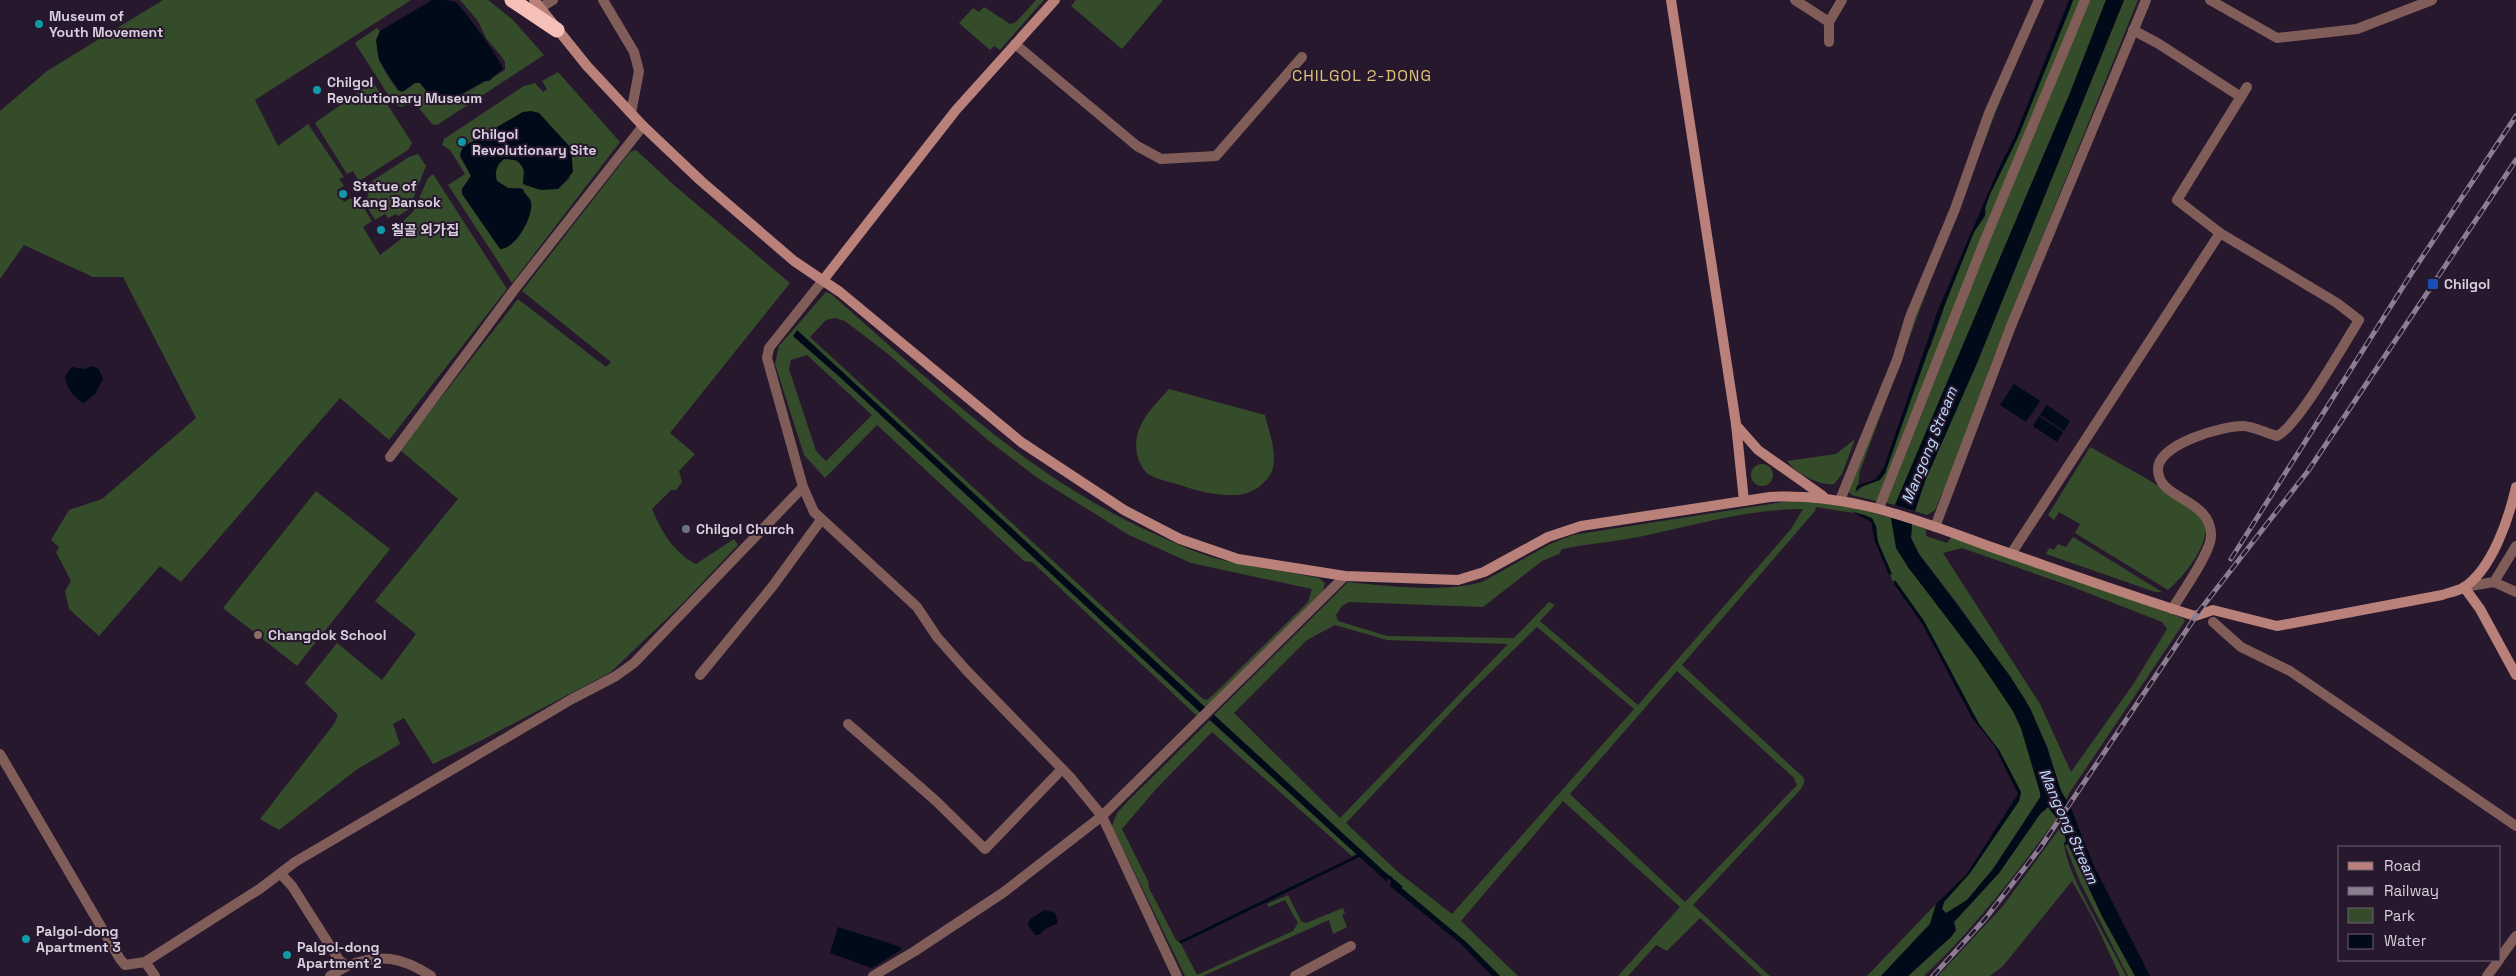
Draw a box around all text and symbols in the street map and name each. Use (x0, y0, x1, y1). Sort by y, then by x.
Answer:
place label: Museum of Youth Movement (49, 7, 163, 41)
marker: Museum of Youth Movement (33, 18, 45, 30)
district label: CHILGOL 2-DONG (1292, 65, 1432, 86)
place label: Chilgol Revolutionary Museum (327, 73, 482, 107)
marker: Chilgol Revolutionary Museum (311, 84, 323, 96)
place label: Chilgol Revolutionary Site (472, 125, 597, 159)
marker: Chilgol Revolutionary Site (456, 136, 468, 148)
place label: Statue of Kang Bansok (353, 177, 441, 211)
marker: Statue of Kang Bansok (337, 188, 349, 200)
place label: 칠골 외가집 (391, 221, 459, 239)
marker: 칠골 외가집 (375, 224, 387, 236)
place label: Chilgol (2444, 275, 2490, 293)
marker: Chilgol (2426, 277, 2440, 291)
water label: Mangong Stream (1897, 383, 1961, 506)
place label: Chilgol Church (696, 520, 794, 538)
marker: Chilgol Church (680, 523, 692, 535)
place label: Changdok School (268, 626, 386, 644)
marker: Changdok School (252, 629, 264, 641)
water label: Mangong Stream (2035, 765, 2103, 888)
legend (2338, 846, 2501, 961)
text: Road (2384, 856, 2421, 875)
text: Railway (2384, 881, 2439, 900)
text: Park (2384, 906, 2415, 925)
place label: Palgol-dong Apartment 3 (36, 922, 121, 956)
text: Water (2384, 931, 2427, 950)
marker: Palgol-dong Apartment 3 (20, 933, 32, 945)
place label: Palgol-dong Apartment 2 (297, 938, 382, 972)
marker: Palgol-dong Apartment 2 (281, 949, 293, 961)

